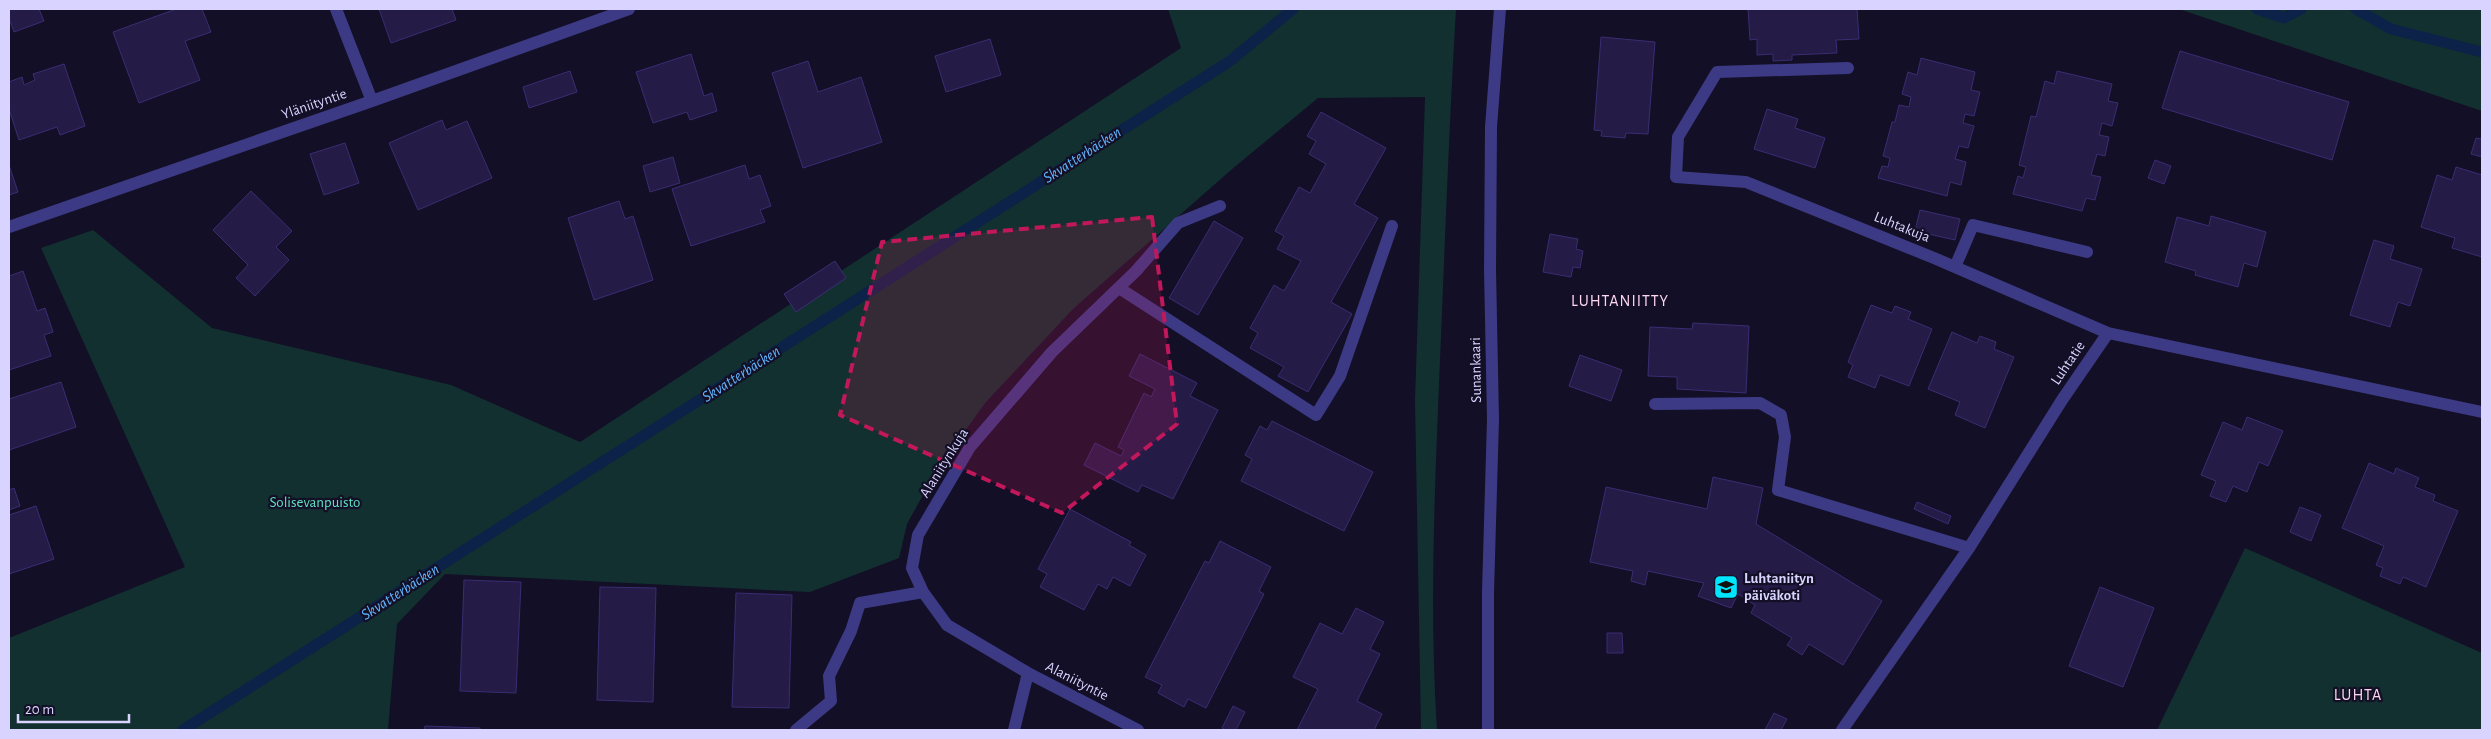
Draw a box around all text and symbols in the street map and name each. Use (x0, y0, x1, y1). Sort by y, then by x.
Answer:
street label: Yläniityntie (280, 86, 349, 122)
water label: Skvatterbäcken (1040, 124, 1124, 186)
street label: Luhtakuja (1872, 209, 1932, 245)
district label: LUHTANIITTY (1571, 293, 1669, 309)
street label: Sunankaari (1468, 337, 1484, 403)
street label: Luhtatie (2048, 339, 2088, 387)
water label: Skvatterbäcken (699, 343, 783, 405)
street label: Alaniitynkuja (917, 426, 971, 500)
park label: Solisevanpuisto (270, 495, 360, 510)
water label: Skvatterbäcken (358, 561, 442, 623)
place label: Luhtaniityn päiväkoti (1744, 571, 1814, 603)
school or university icon: Luhtaniityn päiväkoti (1713, 574, 1739, 600)
street label: Alaniityntie (1043, 659, 1111, 703)
district label: LUHTA (2334, 687, 2382, 703)
scale bar (18, 692, 129, 724)
text: 20 m (25, 702, 54, 717)

